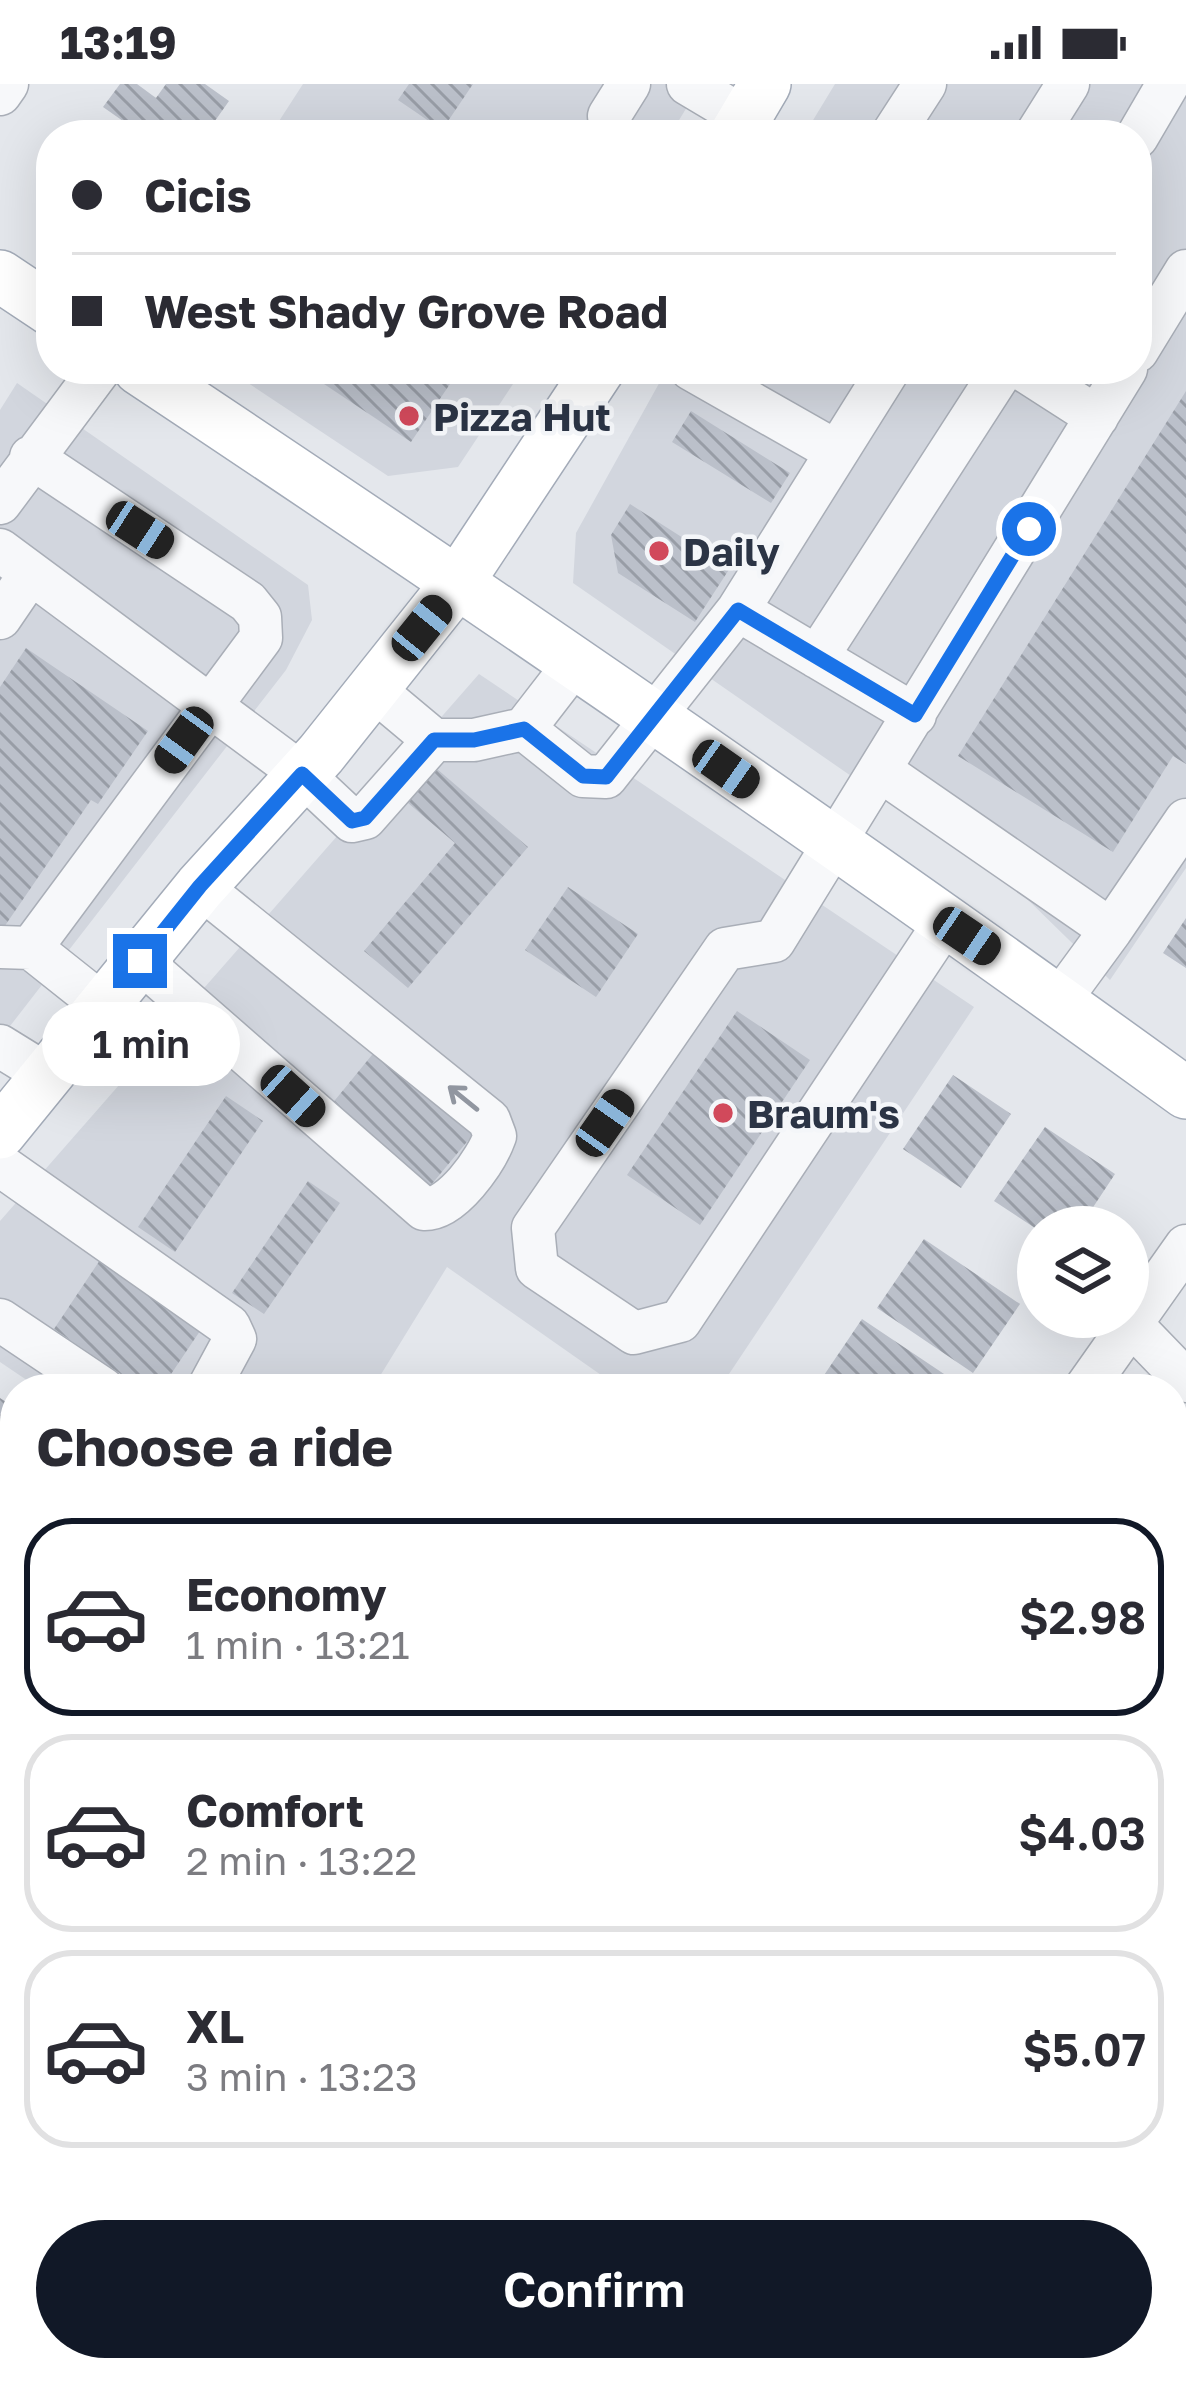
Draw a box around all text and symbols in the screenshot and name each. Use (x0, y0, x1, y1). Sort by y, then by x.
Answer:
text: 13:19 (60, 15, 177, 69)
text: Cicis (144, 168, 252, 222)
text: West Shady Grove Road (144, 284, 668, 338)
place label: Pizza Hut (433, 393, 611, 440)
marker: Pizza Hut (396, 403, 422, 429)
car (100, 495, 180, 565)
route start (1002, 502, 1056, 556)
place label: Daily (683, 528, 780, 575)
marker: Daily (646, 538, 672, 564)
car (385, 589, 459, 667)
car (148, 700, 220, 780)
car (686, 734, 766, 804)
car (927, 901, 1007, 971)
route end (113, 934, 167, 988)
callout: 1 min (41, 1003, 239, 1087)
text: 1 min (92, 1020, 190, 1067)
car (254, 1059, 332, 1133)
car (570, 1083, 640, 1163)
one-way arrow (448, 1084, 479, 1112)
place label: Braum's (747, 1090, 900, 1137)
marker: Braum's (710, 1100, 736, 1126)
map controls (1017, 1206, 1149, 1338)
button: layers (1017, 1206, 1149, 1338)
text: Choose a ride (36, 1413, 393, 1478)
icon: car (42, 1563, 150, 1671)
text: Economy (186, 1567, 387, 1621)
text: $2.98 (1019, 1590, 1146, 1644)
text: 1 min · 13:21 (186, 1621, 410, 1668)
icon: car (42, 1779, 150, 1887)
text: Comfort (186, 1783, 364, 1837)
text: $4.03 (1018, 1806, 1146, 1860)
text: 2 min · 13:22 (186, 1837, 417, 1884)
icon: car (42, 1995, 150, 2103)
text: XL (186, 1999, 244, 2053)
text: $5.07 (1022, 2022, 1146, 2076)
text: 3 min · 13:23 (186, 2053, 418, 2100)
button: Confirm (36, 2220, 1152, 2358)

